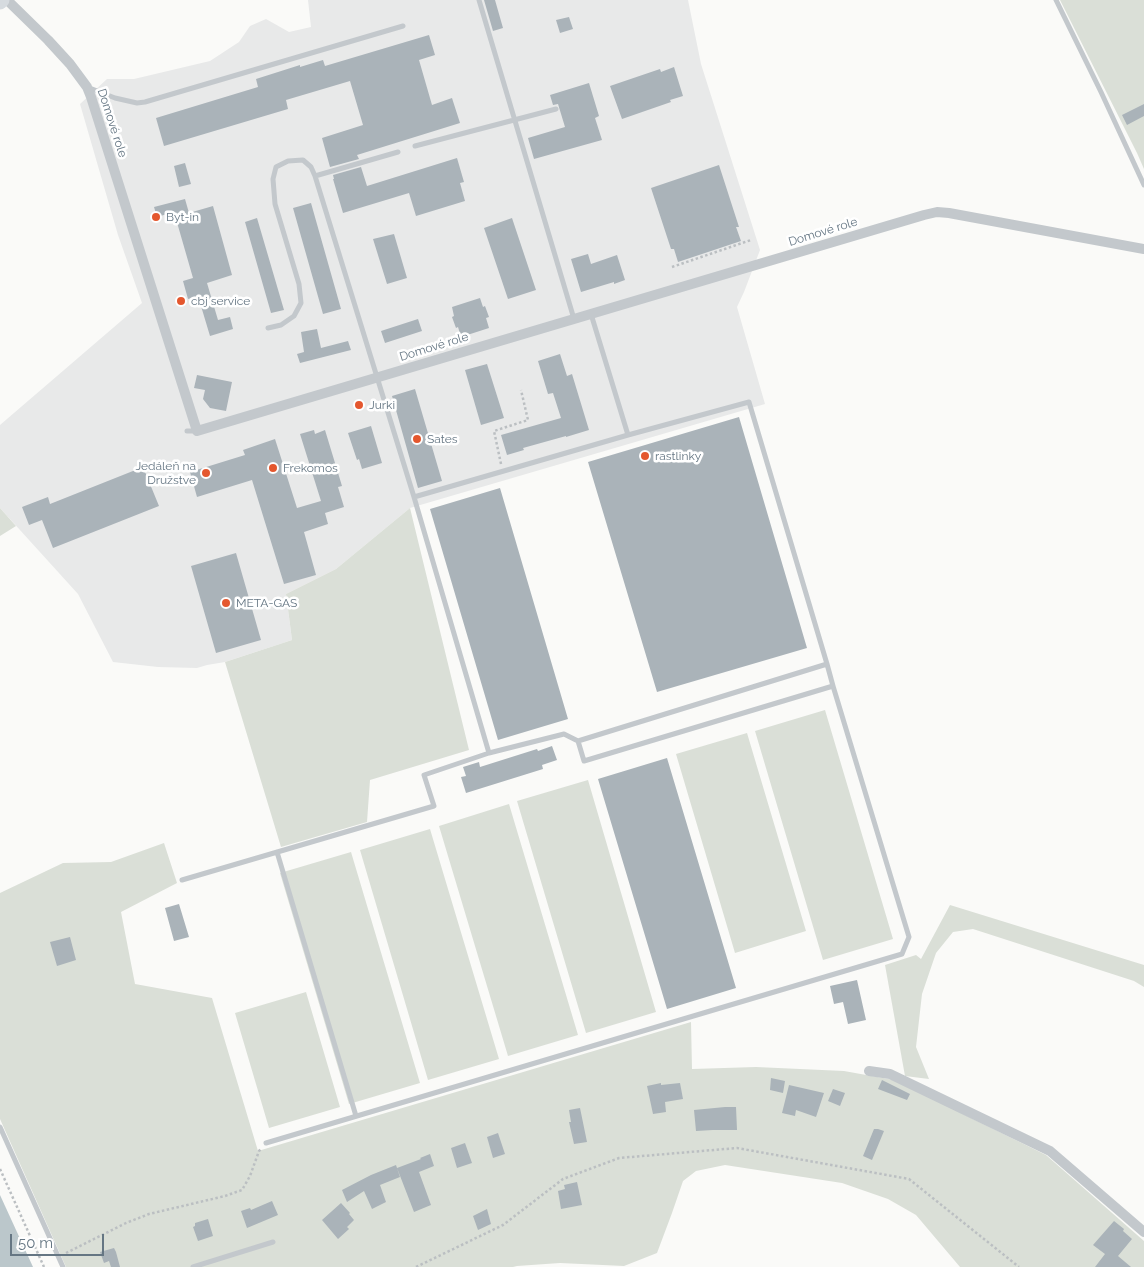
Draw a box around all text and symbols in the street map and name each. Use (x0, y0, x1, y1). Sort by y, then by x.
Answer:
street label: Domové role (94, 87, 130, 159)
place label: Byt-in (166, 210, 199, 224)
marker: Byt-in (150, 211, 162, 223)
street label: Domové role (787, 215, 859, 249)
place label: cbj service (191, 294, 250, 308)
marker: cbj service (175, 295, 187, 307)
street label: Domové role (398, 330, 470, 364)
place label: Jurki (369, 398, 395, 412)
marker: Jurki (353, 399, 365, 411)
place label: Sates (427, 432, 458, 446)
marker: Sates (411, 433, 423, 445)
place label: rastlinky (655, 449, 701, 463)
marker: rastlinky (639, 450, 651, 462)
place label: Jedáleň na Družstve (135, 459, 196, 487)
place label: Frekomos (283, 461, 338, 475)
marker: Frekomos (267, 462, 279, 474)
marker: Jedáleň na Družstve (200, 467, 212, 479)
place label: META-GAS (236, 596, 297, 610)
marker: META-GAS (220, 597, 232, 609)
scale bar (12, 1224, 106, 1256)
text: 50 m (18, 1234, 53, 1252)

